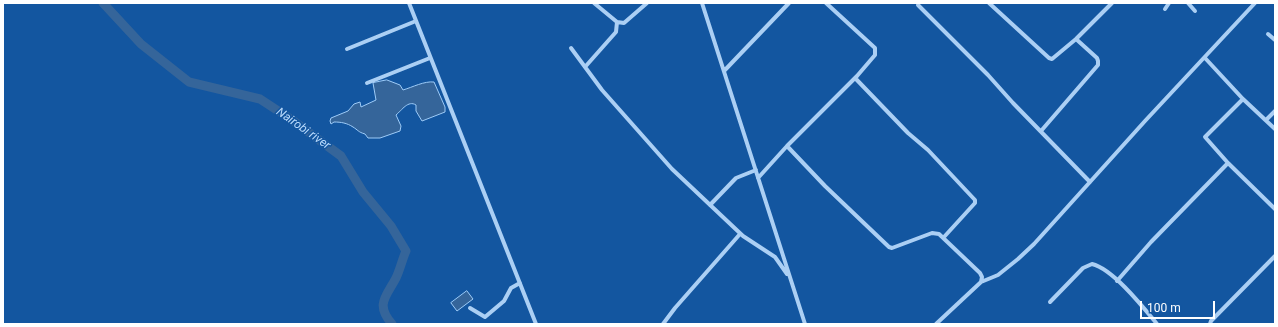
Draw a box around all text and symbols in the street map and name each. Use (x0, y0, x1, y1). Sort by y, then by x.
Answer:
water label: Nairobi river (273, 105, 333, 153)
scale bar (1142, 293, 1217, 319)
text: 100 m (1147, 301, 1181, 315)

